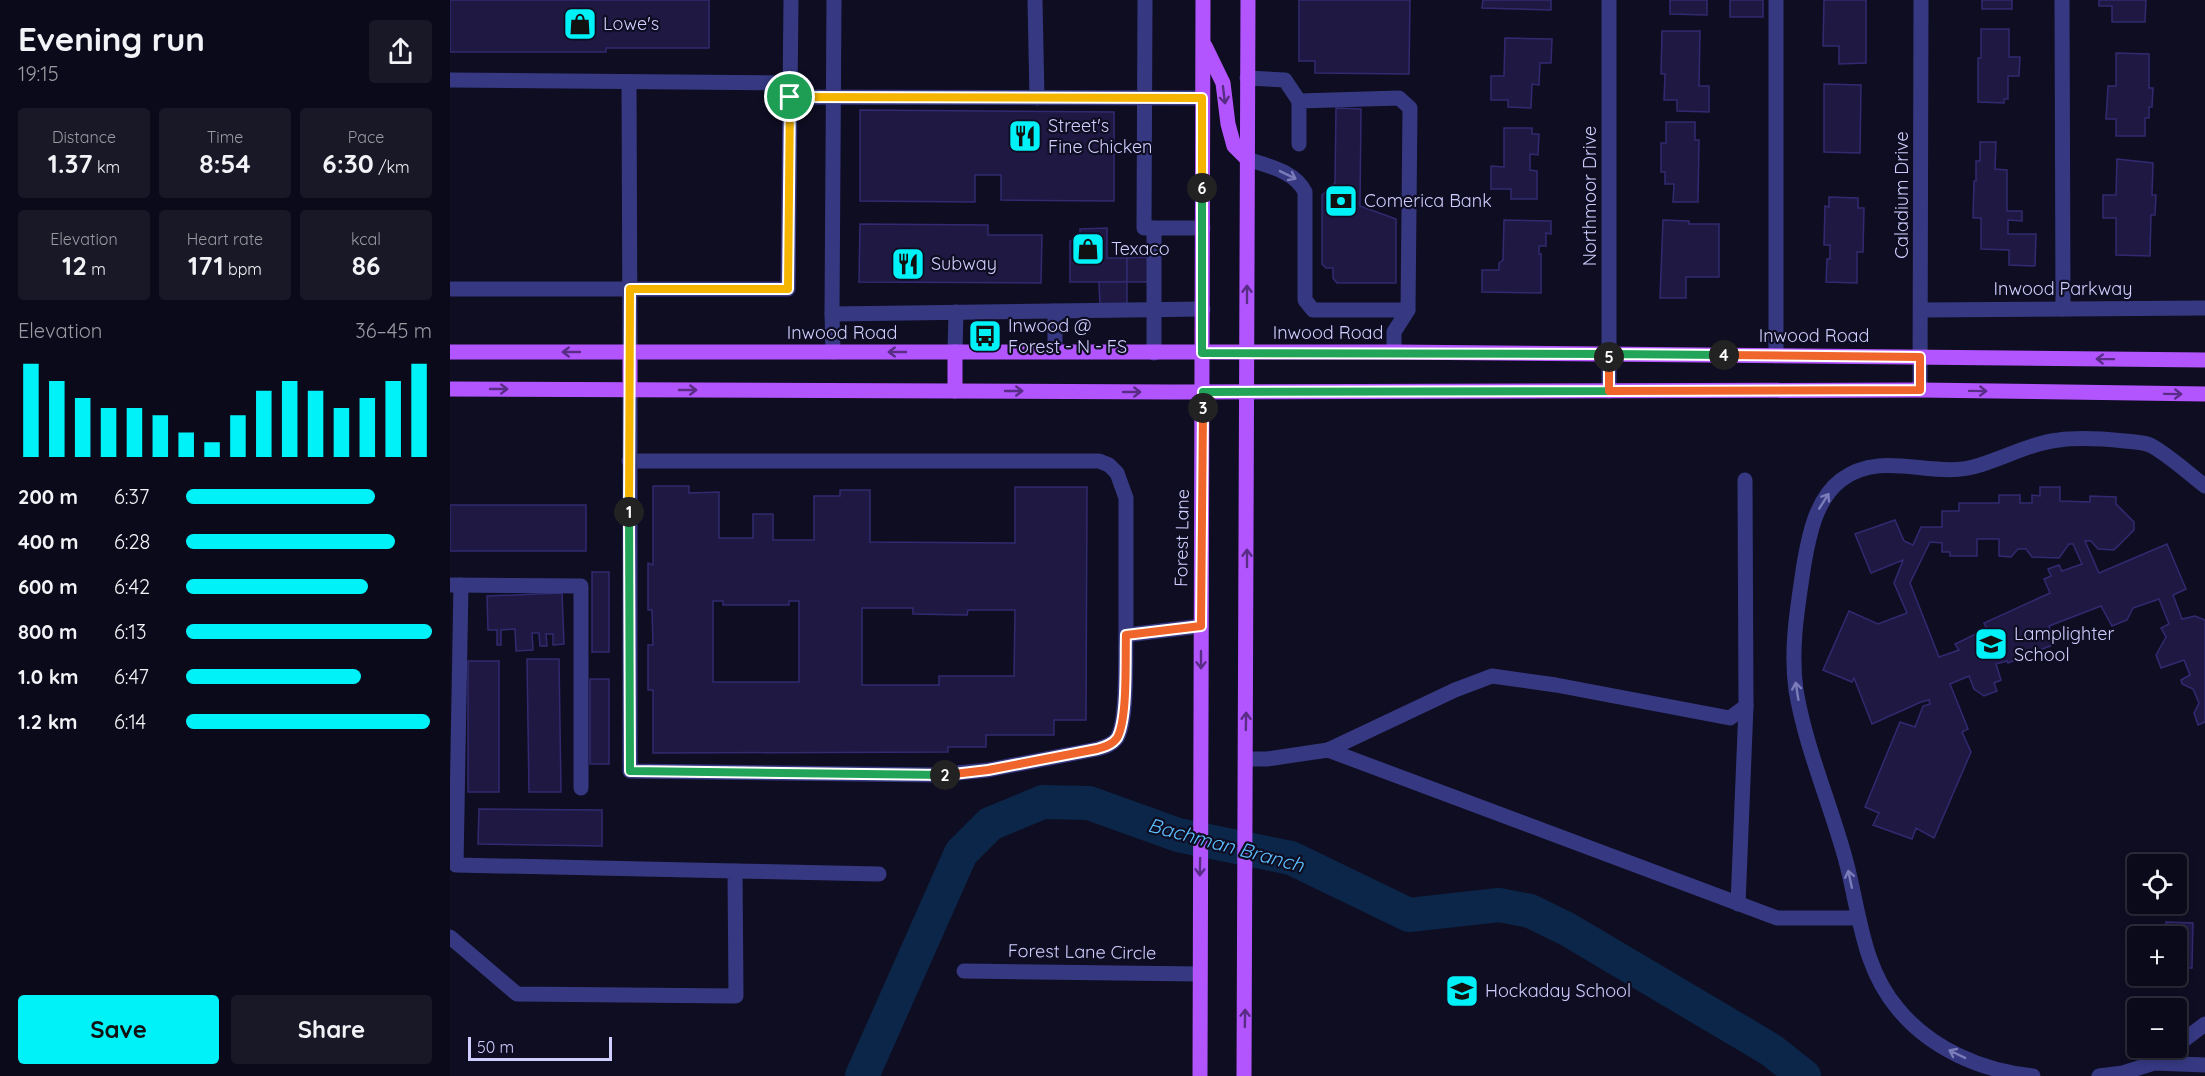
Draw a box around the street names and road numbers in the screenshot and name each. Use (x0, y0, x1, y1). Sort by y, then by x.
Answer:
street label: Northmoor Drive (1578, 126, 1601, 266)
street label: Caladium Drive (1890, 131, 1913, 259)
street label: Inwood Parkway (1994, 277, 2132, 300)
street label: Inwood Road (787, 321, 897, 344)
street label: Inwood Road (1273, 321, 1383, 344)
street label: Inwood Road (1759, 324, 1869, 347)
street label: Forest Lane (1169, 489, 1194, 587)
street label: Forest Lane Circle (1008, 939, 1156, 964)

